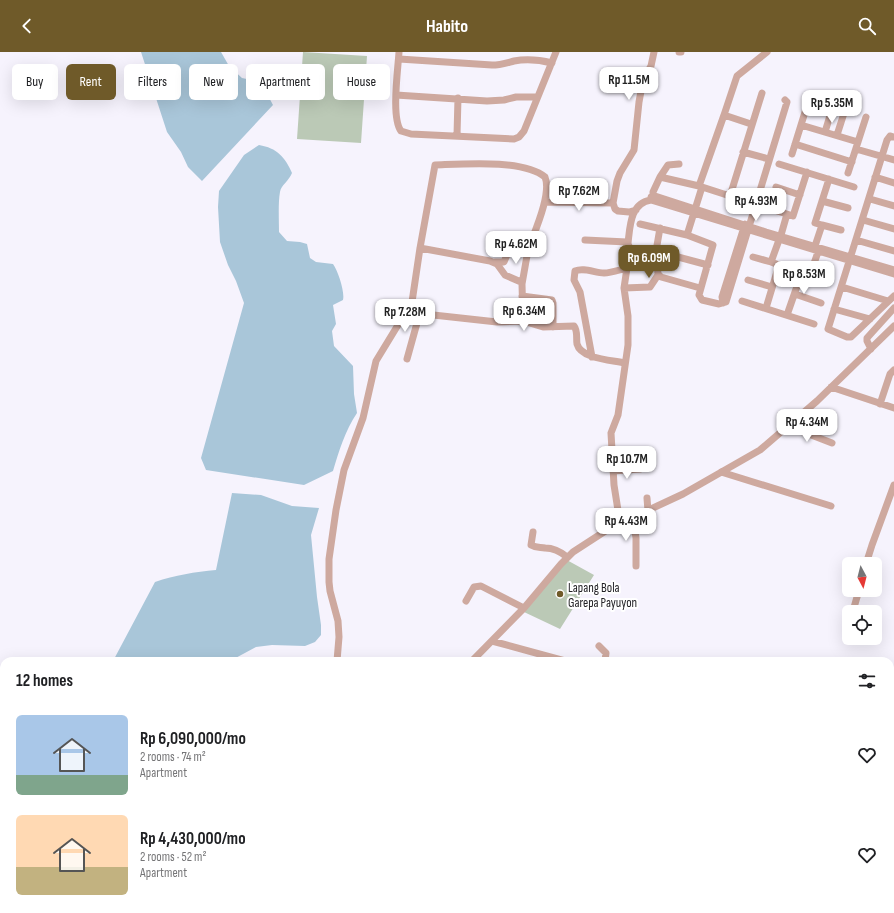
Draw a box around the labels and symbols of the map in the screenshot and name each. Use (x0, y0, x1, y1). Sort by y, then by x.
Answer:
pin: Rp 11.5M (588, 67, 670, 101)
pin: Rp 5.35M (791, 90, 873, 124)
pin: Rp 7.62M (538, 178, 620, 212)
pin: Rp 4.93M (715, 188, 797, 222)
pin: Rp 4.62M (475, 231, 557, 265)
pin: Rp 6.09M (608, 245, 690, 279)
pin: Rp 8.53M (763, 261, 845, 295)
pin: Rp 6.34M (483, 298, 565, 332)
pin: Rp 7.28M (364, 299, 446, 333)
pin: Rp 4.34M (766, 409, 848, 443)
pin: Rp 10.7M (586, 446, 668, 480)
pin: Rp 4.43M (585, 508, 667, 542)
north arrow (842, 557, 882, 597)
place label: Lapang Bola Garepa Payuyon (568, 580, 637, 611)
marker: Lapang Bola Garepa Payuyon (555, 589, 565, 599)

